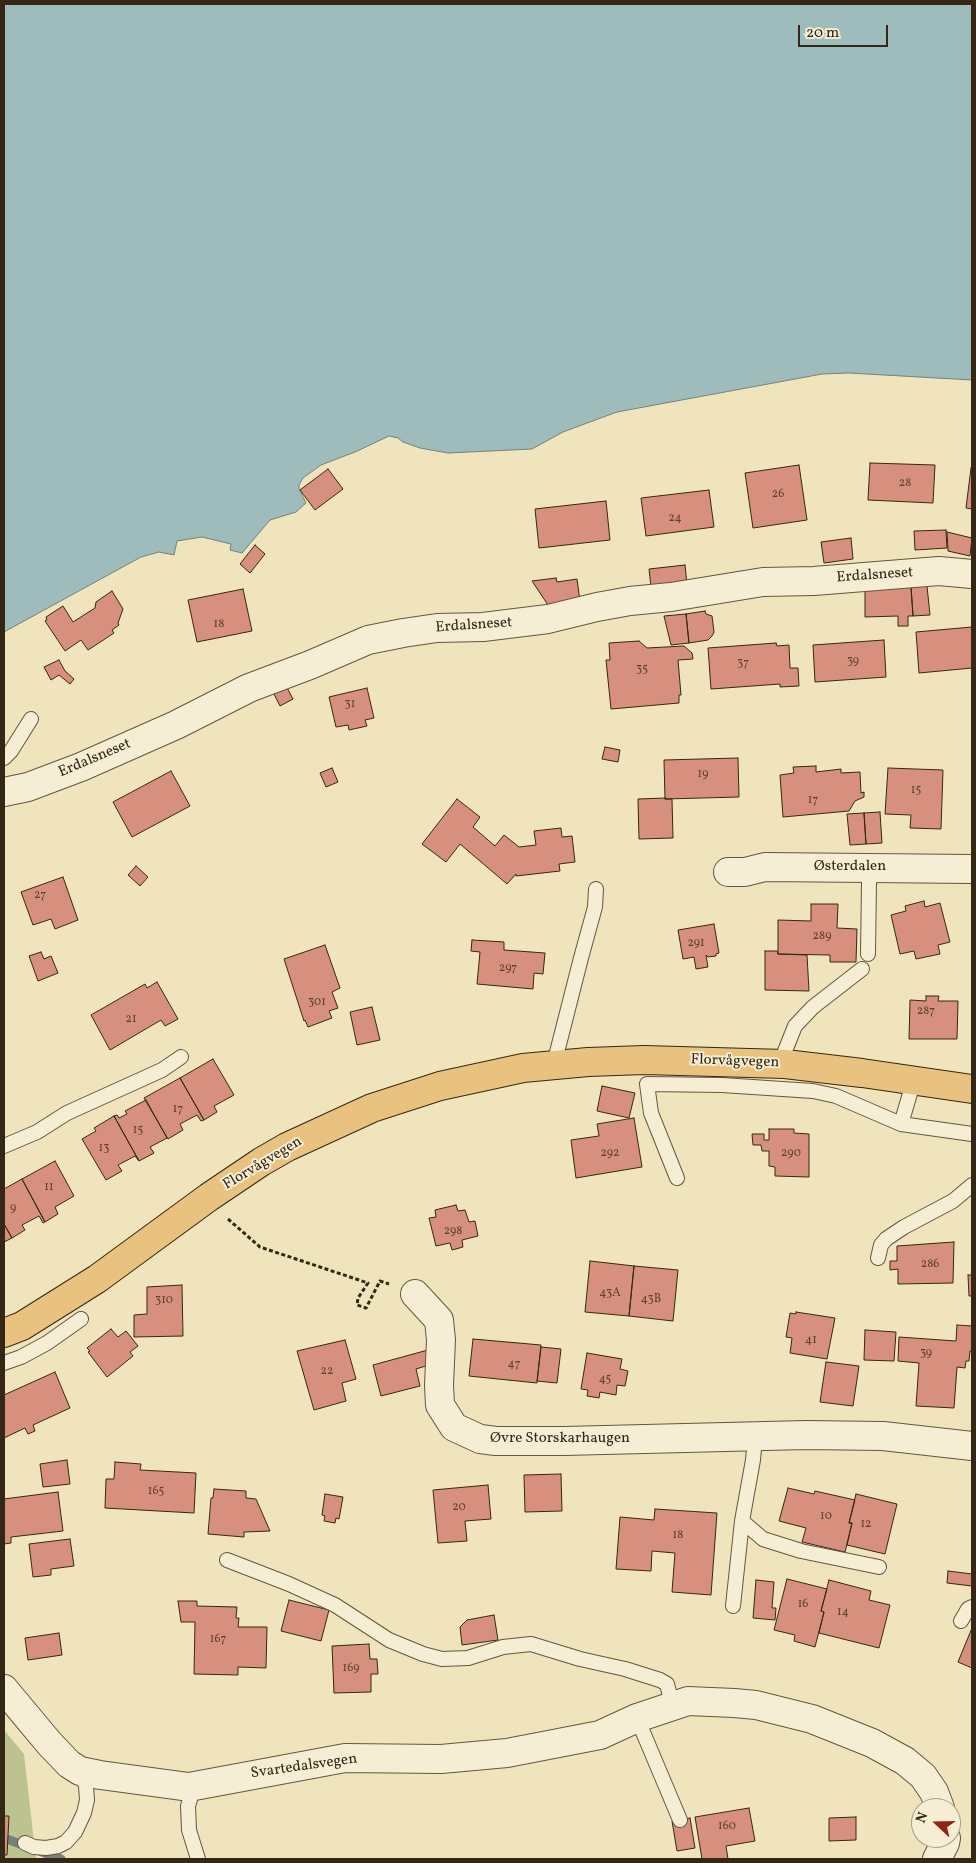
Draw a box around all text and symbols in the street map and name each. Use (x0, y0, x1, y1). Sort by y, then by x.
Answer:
scale bar (801, 15, 891, 47)
text: 20 m (806, 23, 839, 44)
house number: 28 (899, 477, 911, 491)
house number: 26 (772, 488, 784, 502)
house number: 24 (668, 512, 682, 526)
street label: Erdalsneset (836, 564, 914, 588)
street label: Erdalsneset (435, 614, 513, 638)
house number: 18 (214, 618, 224, 632)
house number: 39 (847, 655, 859, 669)
house number: 37 (737, 657, 749, 671)
house number: 35 (636, 663, 648, 677)
house number: 31 (345, 698, 355, 712)
street label: Erdalsneset (56, 736, 134, 782)
house number: 19 (698, 768, 708, 782)
house number: 15 (911, 784, 921, 798)
house number: 17 (808, 794, 818, 808)
street label: Østerdalen (814, 858, 886, 876)
house number: 27 (34, 889, 46, 903)
house number: 289 (813, 930, 831, 944)
house number: 291 (687, 937, 705, 951)
house number: 297 (499, 962, 517, 976)
house number: 301 (308, 996, 326, 1010)
house number: 287 (917, 1005, 935, 1019)
house number: 21 (125, 1013, 137, 1027)
street label: Florvågvegen (690, 1051, 780, 1073)
house number: 17 (173, 1103, 183, 1117)
house number: 15 (133, 1124, 143, 1138)
street label: Florvågvegen (220, 1133, 306, 1195)
house number: 13 (99, 1142, 109, 1156)
house number: 292 (601, 1147, 619, 1161)
house number: 290 (781, 1147, 801, 1161)
house number: 11 (44, 1181, 54, 1195)
house number: 9 (10, 1202, 16, 1216)
house number: 298 (444, 1225, 462, 1239)
house number: 286 (921, 1258, 939, 1272)
house number: 43A (599, 1287, 621, 1301)
house number: 43B (641, 1293, 661, 1307)
house number: 310 (155, 1294, 173, 1308)
house number: 41 (805, 1334, 817, 1348)
house number: 39 (920, 1347, 932, 1361)
house number: 47 (508, 1358, 520, 1372)
house number: 22 (321, 1365, 333, 1379)
house number: 45 (599, 1373, 611, 1387)
street label: Øvre Storskarhaugen (490, 1430, 630, 1448)
house number: 165 (148, 1485, 164, 1499)
house number: 20 (452, 1501, 466, 1515)
house number: 10 (820, 1510, 832, 1524)
house number: 12 (860, 1518, 872, 1532)
house number: 18 (673, 1529, 683, 1543)
house number: 16 (798, 1598, 808, 1612)
house number: 14 (837, 1606, 849, 1620)
house number: 167 (210, 1633, 226, 1647)
house number: 169 (343, 1662, 359, 1676)
street label: Svartedalsvegen (250, 1751, 358, 1783)
north arrow (911, 1798, 961, 1848)
text: N (912, 1810, 933, 1826)
house number: 160 (718, 1820, 736, 1834)

